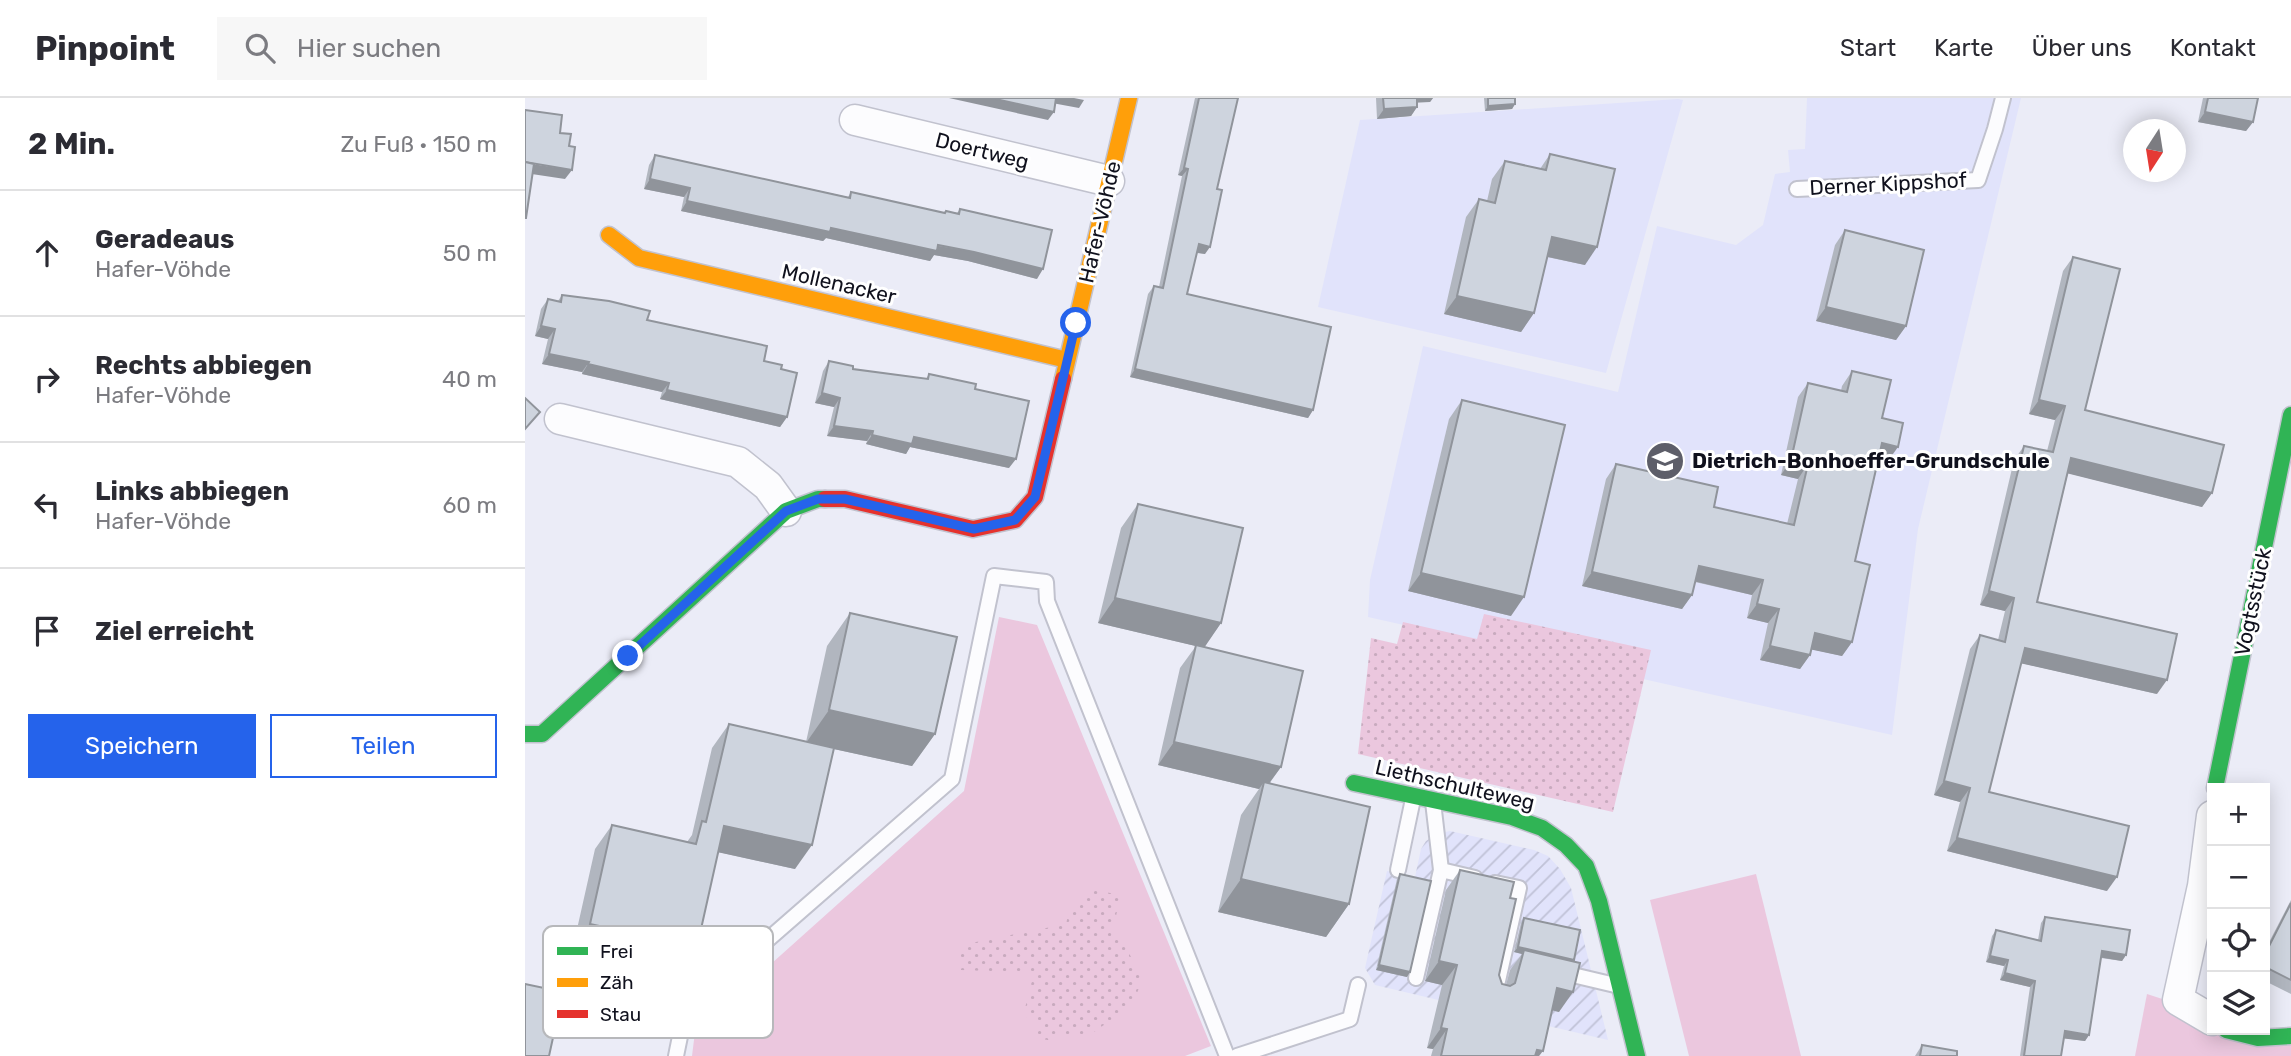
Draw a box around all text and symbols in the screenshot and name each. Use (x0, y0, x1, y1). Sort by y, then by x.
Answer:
search box (217, 17, 707, 80)
text: Pinpoint (35, 29, 175, 68)
icon: search (241, 29, 279, 67)
text: Hier suchen (297, 33, 441, 64)
text: Start (1840, 34, 1896, 62)
text: Karte (1934, 34, 1994, 62)
text: Über uns (2032, 34, 2132, 62)
text: Kontakt (2170, 34, 2256, 62)
north arrow (2123, 119, 2186, 182)
text: 2 Min. (28, 126, 115, 162)
street label: Doertweg (933, 127, 1031, 174)
text: Zu Fuß · 150 m (340, 130, 497, 158)
street label: Hafer-Vöhde (1073, 159, 1126, 285)
street label: Derner Kippshof (1809, 167, 1967, 200)
text: Geradeaus (95, 224, 234, 255)
icon: ahead (28, 234, 66, 272)
text: 50 m (443, 239, 497, 267)
text: Hafer-Vöhde (95, 255, 231, 283)
street label: Mollenacker (779, 258, 899, 309)
route start (1060, 307, 1091, 338)
text: Rechts abbiegen (95, 350, 312, 381)
icon: right (28, 360, 66, 398)
text: 40 m (442, 365, 497, 393)
text: Hafer-Vöhde (95, 381, 231, 409)
school or university icon: Dietrich-Bonhoeffer-Grundschule (1644, 440, 1686, 482)
place label: Dietrich-Bonhoeffer-Grundschule (1692, 448, 2050, 473)
text: Links abbiegen (95, 476, 289, 507)
icon: left (28, 486, 66, 524)
text: 60 m (442, 491, 497, 519)
text: Hafer-Vöhde (95, 507, 231, 535)
street label: Vogtsstück (2229, 545, 2276, 658)
icon: arrive (28, 612, 66, 650)
text: Ziel erreicht (95, 616, 254, 647)
route end (612, 640, 643, 671)
button: Speichern (28, 714, 256, 778)
button: Teilen (270, 714, 497, 778)
street label: Liethschulteweg (1373, 754, 1537, 815)
map controls (2207, 783, 2270, 1035)
button: + (2207, 783, 2270, 846)
button: − (2207, 846, 2270, 909)
button: locate (2207, 909, 2270, 972)
legend (543, 926, 773, 1038)
text: Frei (600, 940, 633, 963)
text: Zäh (600, 971, 633, 994)
button: layers (2207, 972, 2270, 1035)
text: Stau (600, 1003, 641, 1026)

